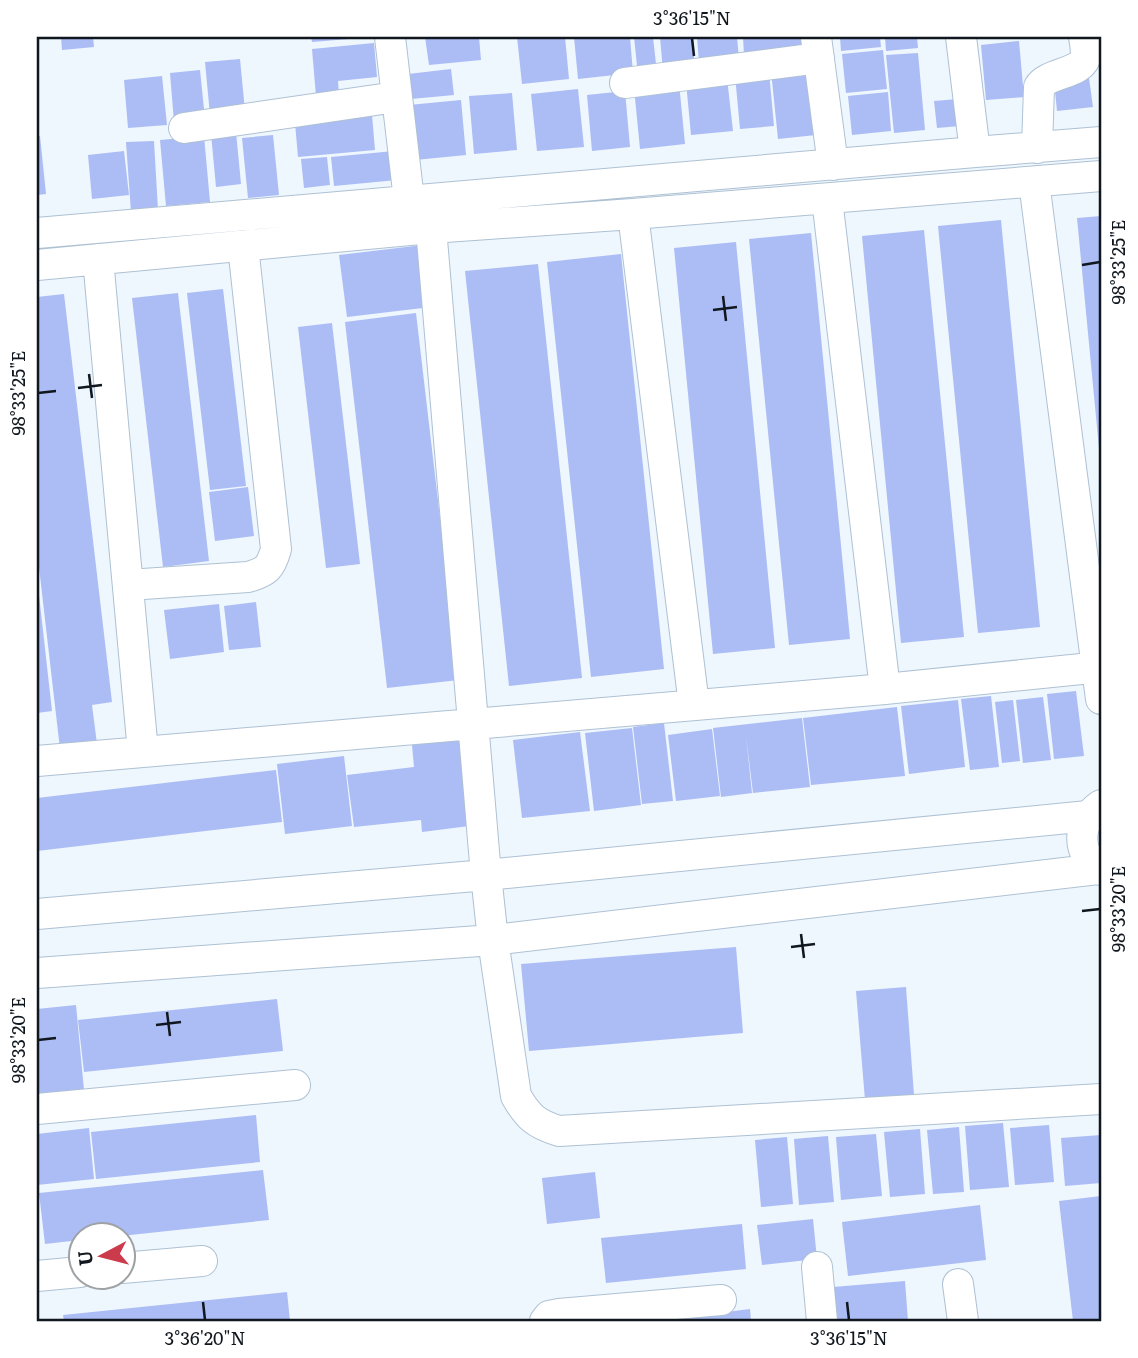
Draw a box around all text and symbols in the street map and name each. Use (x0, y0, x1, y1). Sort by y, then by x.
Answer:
text: 3°36'15"N (653, 4, 731, 31)
text: 98°33'25"E (1104, 219, 1131, 305)
text: 98°33'25"E (4, 350, 31, 436)
text: 98°33'20"E (1104, 866, 1131, 952)
text: 98°33'20"E (4, 997, 31, 1083)
north arrow (66, 1222, 136, 1292)
text: U (69, 1249, 99, 1267)
text: 3°36'20"N (165, 1324, 245, 1351)
text: 3°36'15"N (810, 1324, 888, 1351)

